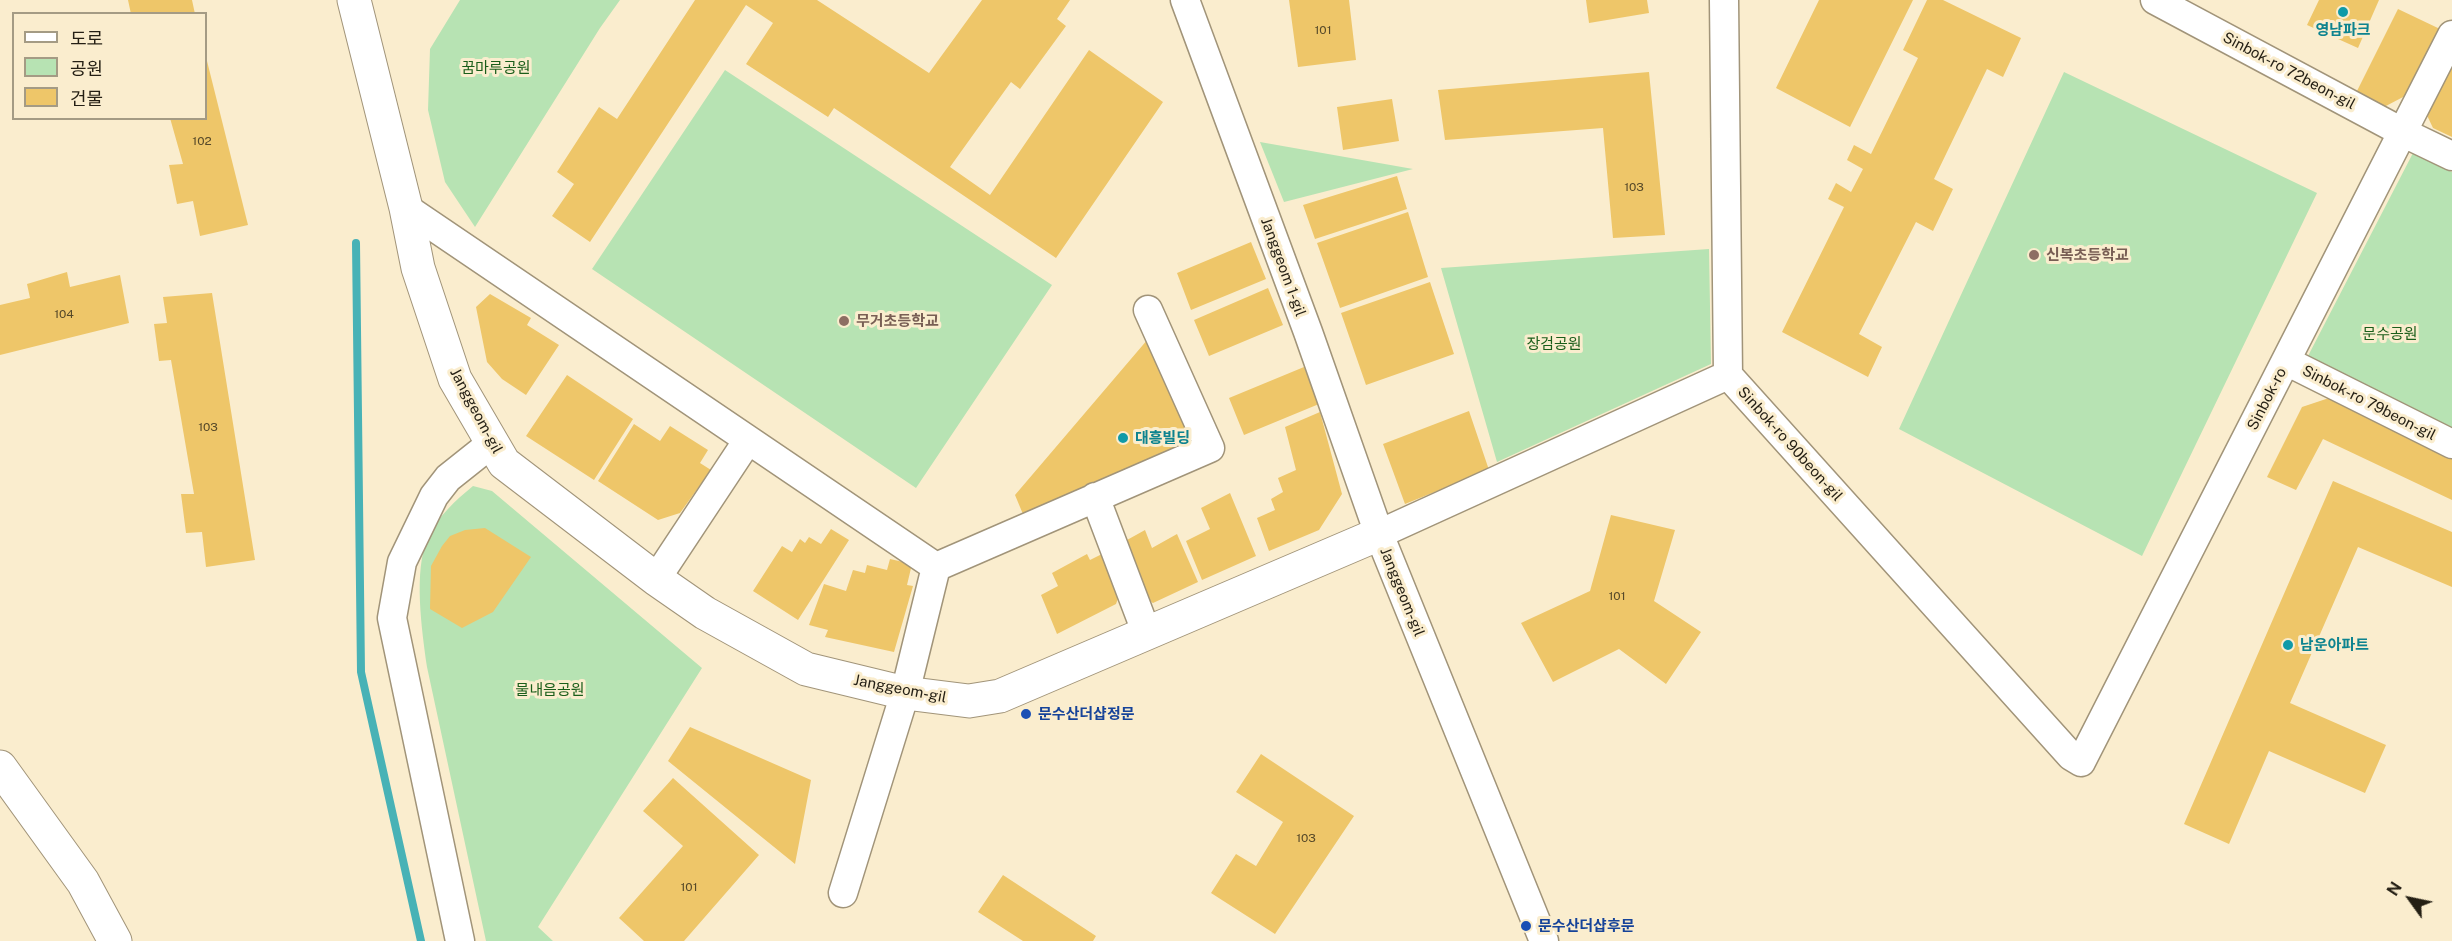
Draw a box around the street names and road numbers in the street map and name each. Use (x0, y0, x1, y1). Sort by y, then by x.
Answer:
street label: Sinbok-ro 72beon-gil (2220, 28, 2358, 114)
street label: Janggeom 1-gil (1257, 215, 1309, 319)
street label: Sinbok-ro 79beon-gil (2299, 362, 2439, 444)
street label: Janggeom-gil (446, 365, 506, 457)
street label: Sinbok-ro (2244, 365, 2290, 433)
street label: Sinbok-ro 90beon-gil (1734, 383, 1846, 505)
street label: Janggeom-gil (1376, 545, 1428, 639)
street label: Janggeom-gil (852, 671, 948, 707)

